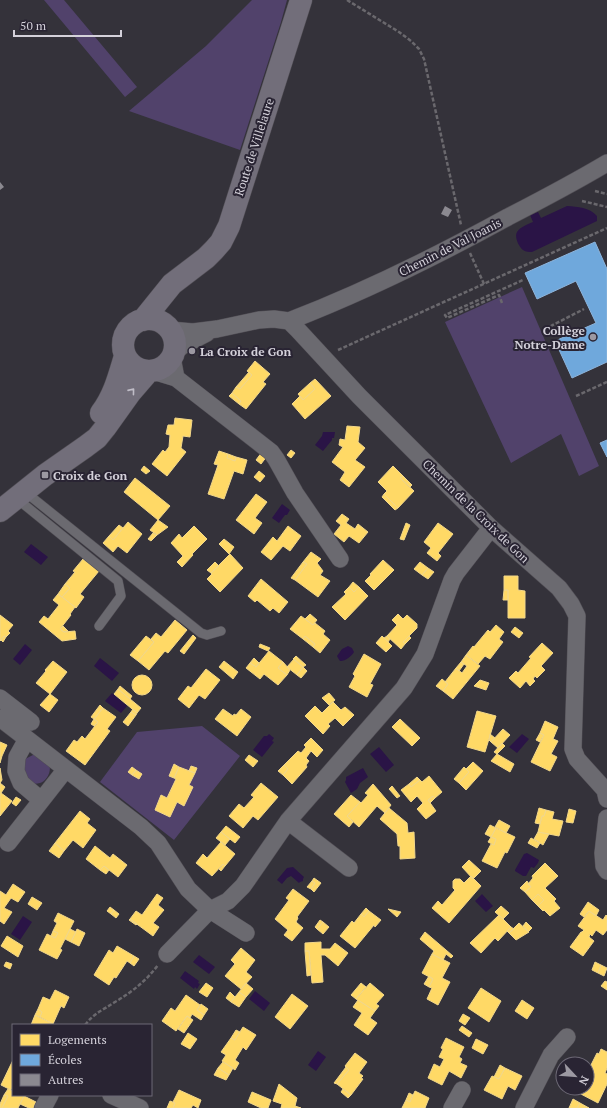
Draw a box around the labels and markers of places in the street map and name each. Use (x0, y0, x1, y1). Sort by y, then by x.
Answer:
place label: Collège Notre-Dame (514, 323, 586, 352)
marker: Collège Notre-Dame (588, 332, 598, 342)
place label: La Croix de Gon (200, 344, 291, 359)
marker: La Croix de Gon (187, 346, 197, 356)
place label: Croix de Gon (53, 468, 128, 483)
marker: Croix de Gon (40, 470, 50, 480)

